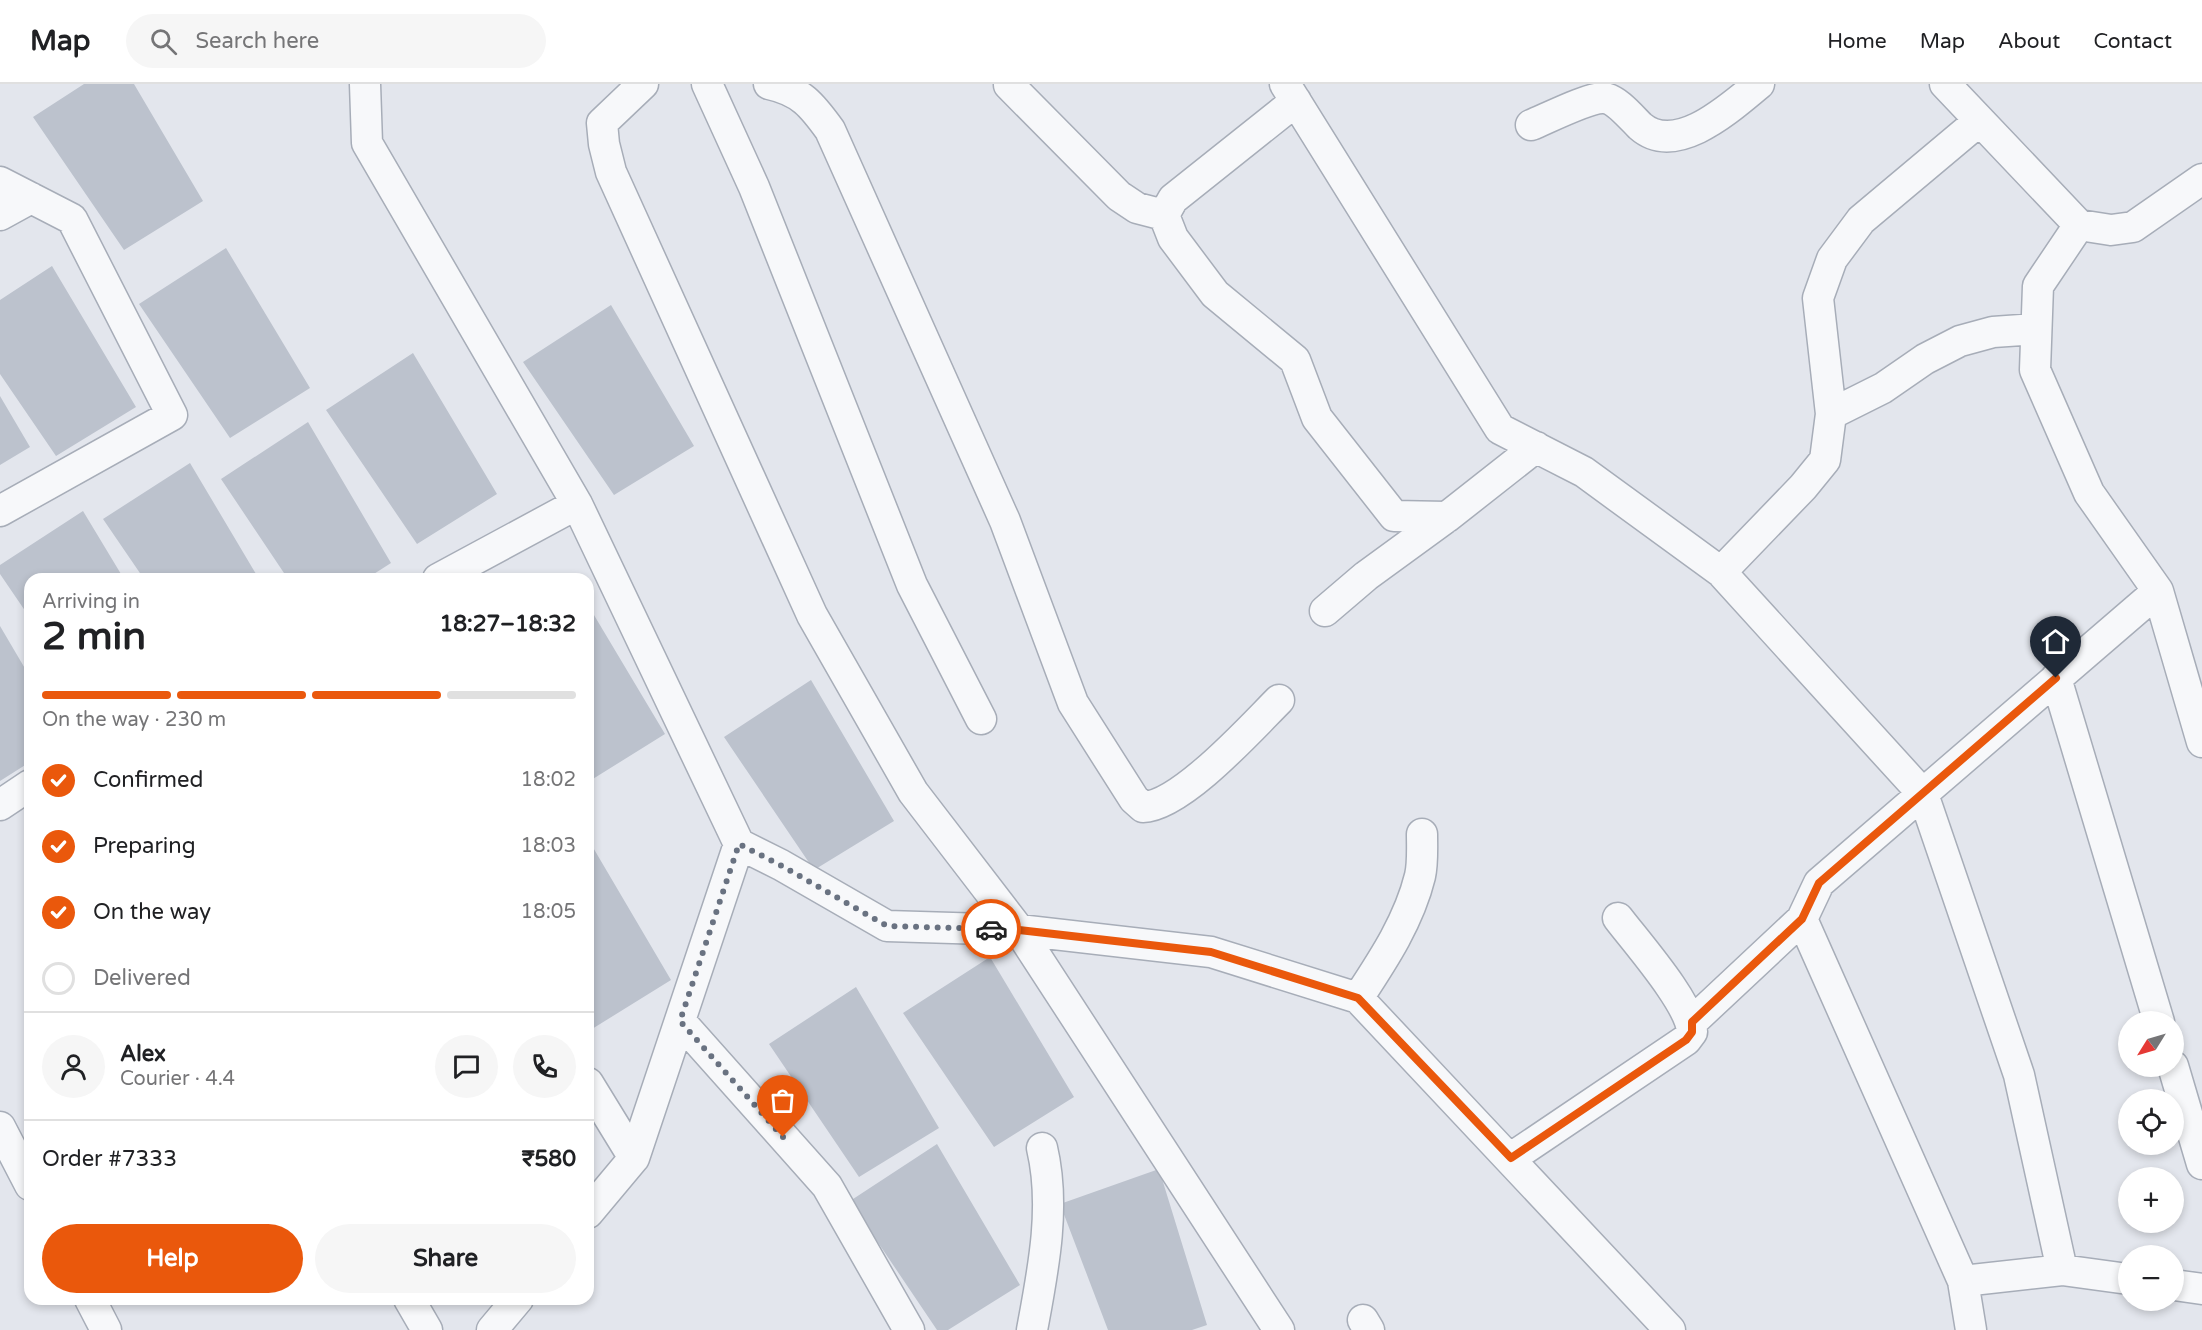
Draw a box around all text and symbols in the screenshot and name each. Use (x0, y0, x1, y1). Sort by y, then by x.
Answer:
search box (126, 14, 546, 68)
text: Map (30, 24, 90, 58)
icon: search (147, 25, 180, 58)
text: Search here (195, 28, 319, 54)
text: Home (1827, 29, 1887, 54)
text: Map (1920, 29, 1965, 54)
text: About (1998, 29, 2060, 54)
text: Contact (2093, 29, 2172, 54)
text: Arriving in (42, 590, 140, 614)
text: 18:27–18:32 (439, 611, 576, 637)
text: 2 min (42, 613, 146, 660)
pin (2030, 616, 2081, 678)
icon: home (2039, 625, 2072, 658)
text: On the way · 230 m (42, 708, 226, 732)
icon: check (42, 764, 75, 797)
text: Confirmed (93, 767, 203, 793)
text: 18:02 (521, 768, 576, 792)
icon: check (42, 830, 75, 863)
text: Preparing (93, 833, 196, 859)
text: 18:03 (521, 834, 576, 858)
icon: check (42, 896, 75, 929)
text: On the way (93, 899, 211, 925)
courier (961, 899, 1021, 959)
text: 18:05 (521, 900, 576, 924)
icon: car (975, 913, 1008, 946)
text: Delivered (93, 965, 191, 991)
north arrow (2118, 1011, 2184, 1077)
map controls (2118, 1011, 2184, 1311)
button: person (42, 1035, 105, 1098)
button: chat (435, 1035, 498, 1098)
button: phone (513, 1035, 576, 1098)
text: Alex (120, 1041, 166, 1067)
text: Courier · 4.4 (120, 1067, 235, 1091)
pin (757, 1075, 808, 1137)
icon: bag (766, 1084, 799, 1117)
button: locate (2118, 1089, 2184, 1155)
text: Order #7333 (42, 1146, 177, 1172)
text: ₹580 (522, 1146, 576, 1172)
button: + (2118, 1167, 2184, 1233)
button: Help (42, 1224, 303, 1293)
button: Share (315, 1224, 576, 1293)
button: − (2118, 1245, 2184, 1311)

